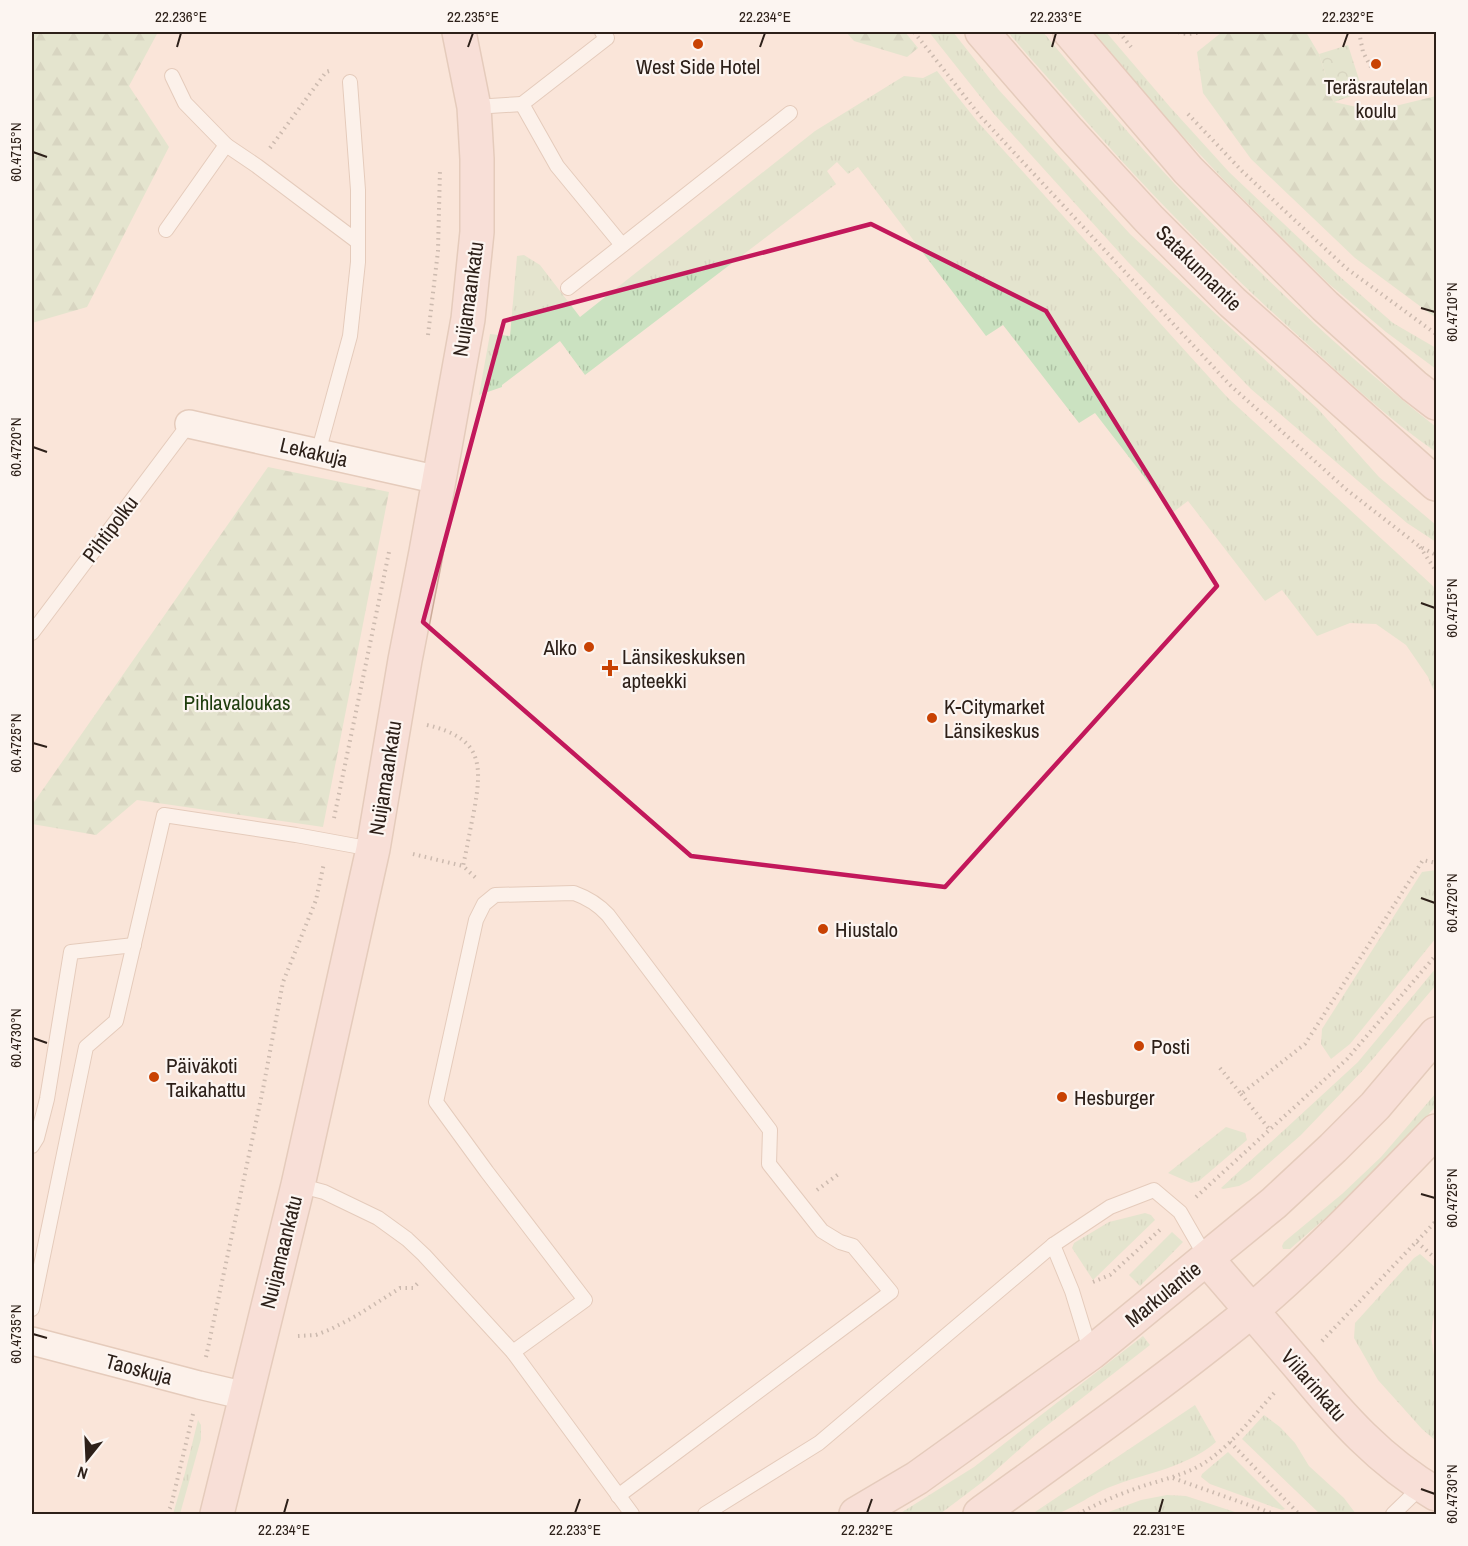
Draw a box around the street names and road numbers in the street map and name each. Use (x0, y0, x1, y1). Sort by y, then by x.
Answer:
street label: Satakunnantie (1149, 218, 1249, 318)
street label: Nuijamaankatu (446, 240, 490, 358)
street label: Lekakuja (277, 430, 351, 474)
street label: Pihtipolku (75, 490, 145, 568)
street label: Nuijamaankatu (362, 719, 408, 837)
street label: Nuijamaankatu (253, 1192, 309, 1312)
street label: Markulantie (1119, 1254, 1207, 1334)
street label: Viilarinkatu (1275, 1343, 1353, 1427)
street label: Taoskuja (102, 1346, 176, 1392)

